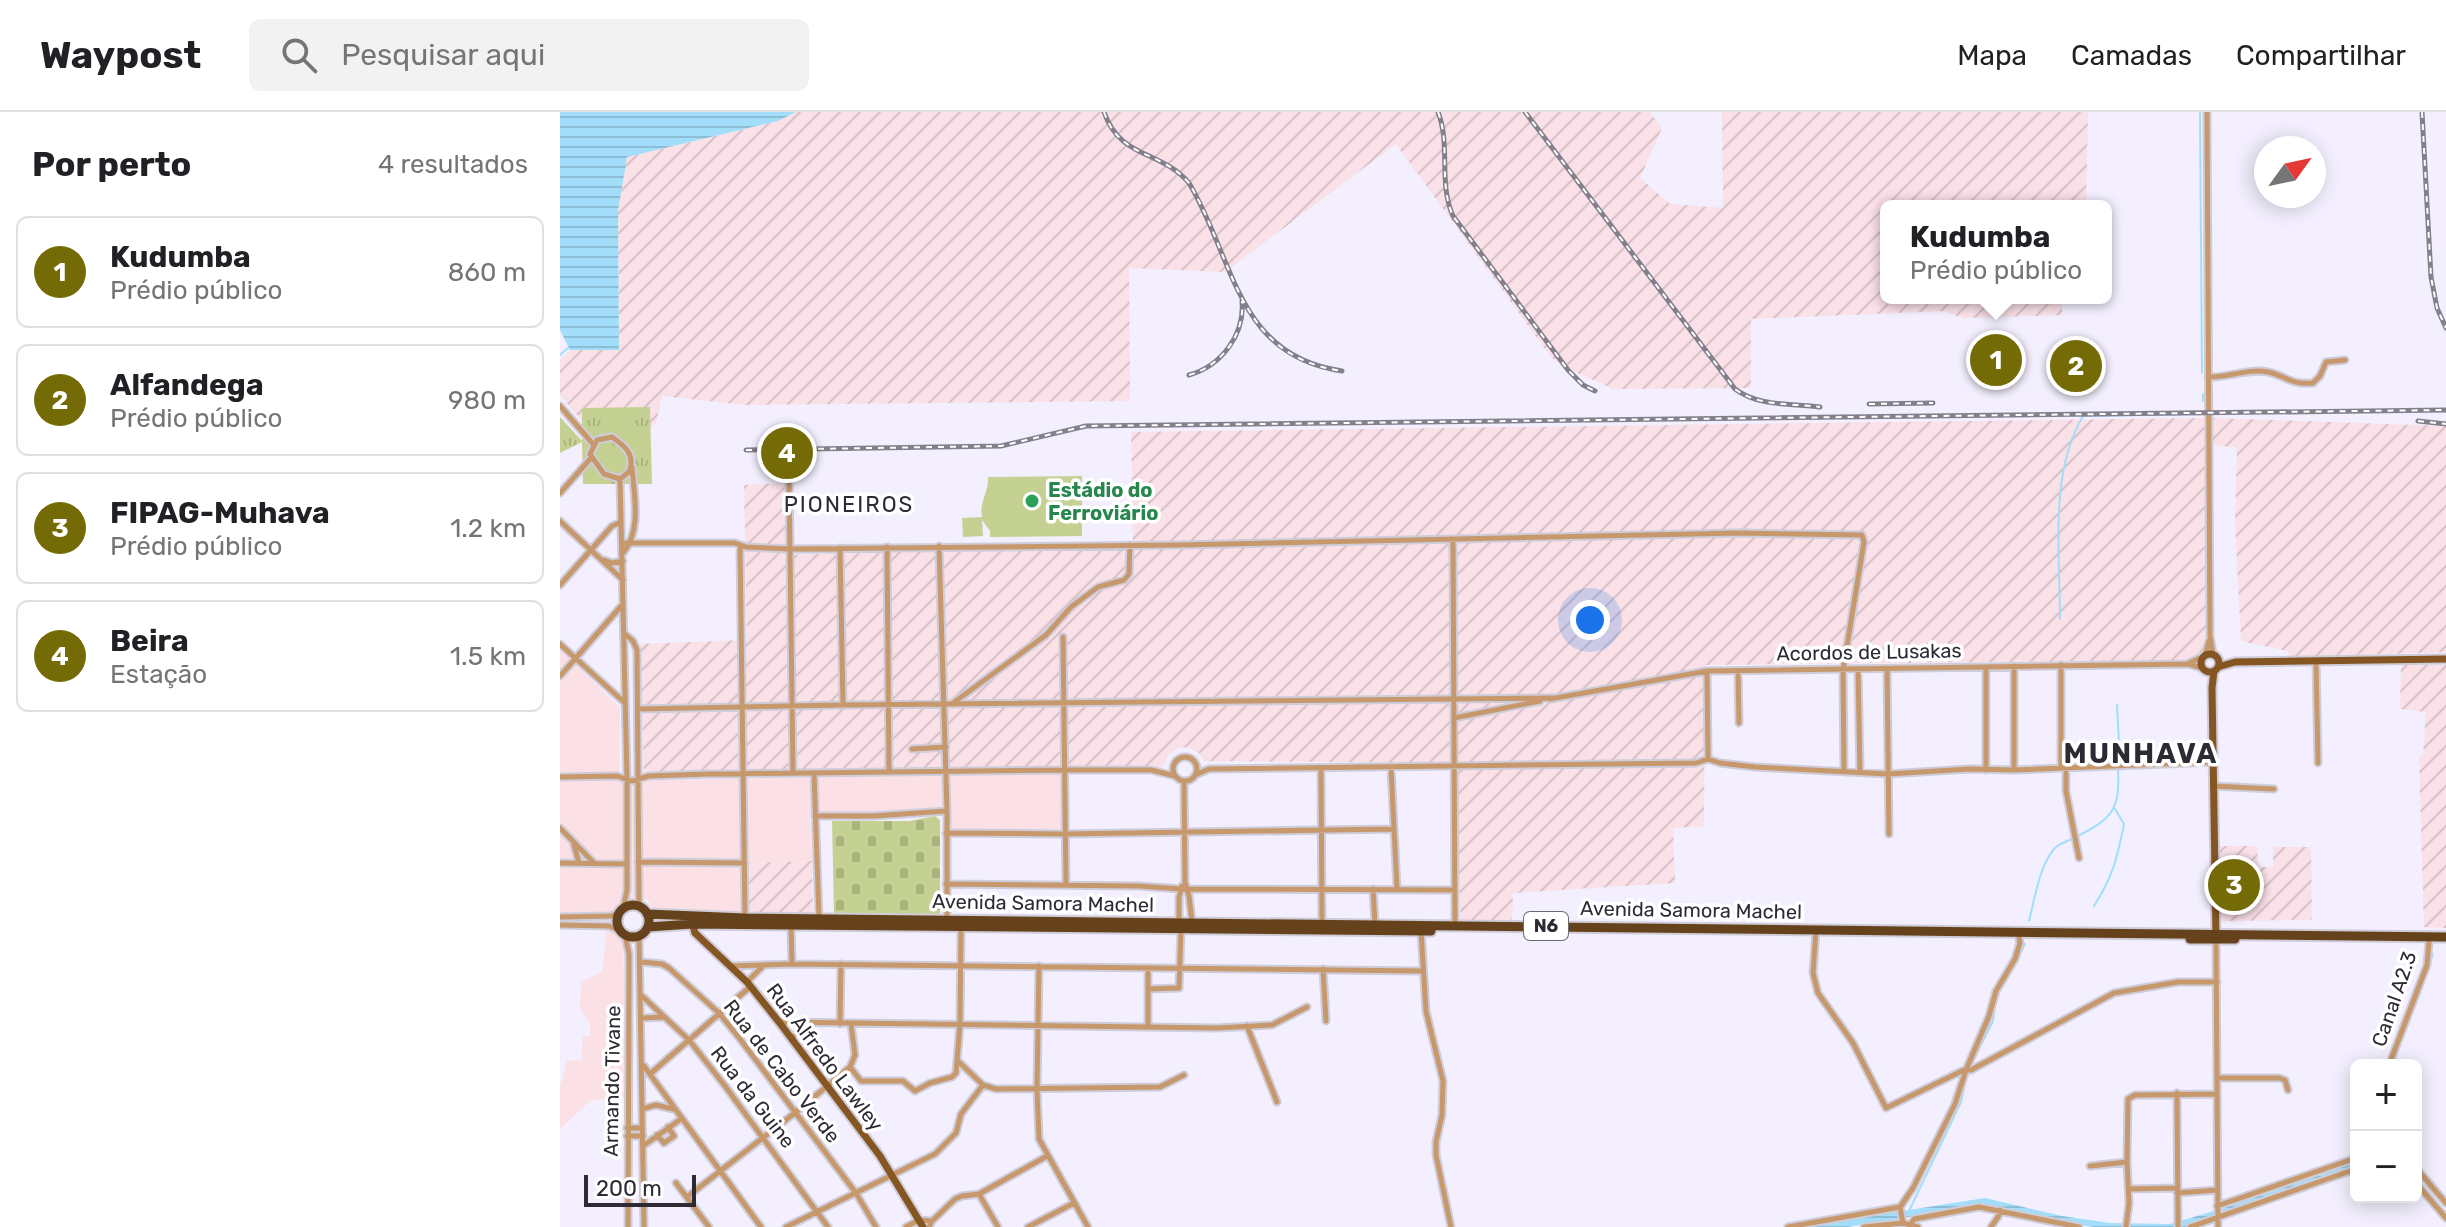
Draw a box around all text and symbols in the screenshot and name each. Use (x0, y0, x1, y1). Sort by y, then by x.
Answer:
search box (249, 19, 809, 91)
text: Waypost (40, 32, 201, 78)
icon: search (277, 33, 321, 77)
text: Pesquisar aqui (341, 37, 545, 73)
text: Mapa (1957, 39, 2027, 72)
text: Camadas (2071, 39, 2192, 72)
text: Compartilhar (2236, 39, 2406, 72)
north arrow (2254, 136, 2326, 208)
text: Por perto (32, 144, 191, 185)
text: 4 resultados (378, 149, 528, 180)
popup (1880, 200, 2112, 304)
text: Kudumba (1910, 219, 2051, 255)
text: Kudumba (110, 239, 251, 275)
text: Prédio público (1910, 255, 2082, 286)
text: 1 (54, 257, 66, 288)
text: 860 m (448, 257, 526, 288)
text: Prédio público (110, 275, 282, 306)
pin: 1 (1970, 330, 2022, 390)
pin: 2 (2050, 336, 2102, 396)
text: Alfandega (110, 367, 264, 403)
text: 2 (52, 385, 68, 416)
text: 980 m (448, 385, 526, 416)
text: Prédio público (110, 403, 282, 434)
pin: 4 (761, 423, 813, 483)
place label: Estádio do Ferroviário (1048, 478, 1158, 525)
district label: PIONEIROS (784, 491, 914, 518)
marker: Estádio do Ferroviário (1023, 492, 1041, 510)
text: FIPAG-Muhava (110, 495, 330, 531)
text: 3 (51, 513, 69, 544)
text: 1.2 km (450, 513, 526, 544)
text: Prédio público (110, 531, 282, 562)
your location (1570, 600, 1610, 640)
text: Beira (110, 623, 189, 659)
street label: Acordos de Lusakas (1776, 638, 1962, 666)
text: 4 (51, 641, 69, 672)
text: 1.5 km (450, 641, 526, 672)
text: Estação (110, 659, 207, 690)
district label: MUNHAVA (2064, 737, 2218, 770)
pin: 3 (2208, 855, 2260, 915)
street label: Avenida Samora Machel (932, 889, 1154, 917)
street label: Avenida Samora Machel (1580, 896, 1802, 924)
road number: N6 (1524, 912, 1568, 940)
street label: Canal A2.3 (2367, 948, 2421, 1050)
street label: Rua Alfredo Lawley (762, 979, 888, 1135)
street label: Rua de Cabo Verde (719, 995, 845, 1147)
street label: Armando Tivane (599, 1005, 625, 1157)
street label: Rua da Guine (706, 1041, 800, 1153)
map controls (2350, 1059, 2422, 1203)
button: + (2350, 1059, 2422, 1131)
button: − (2350, 1131, 2422, 1203)
scale bar (584, 1171, 696, 1207)
text: 200 m (596, 1175, 662, 1202)

